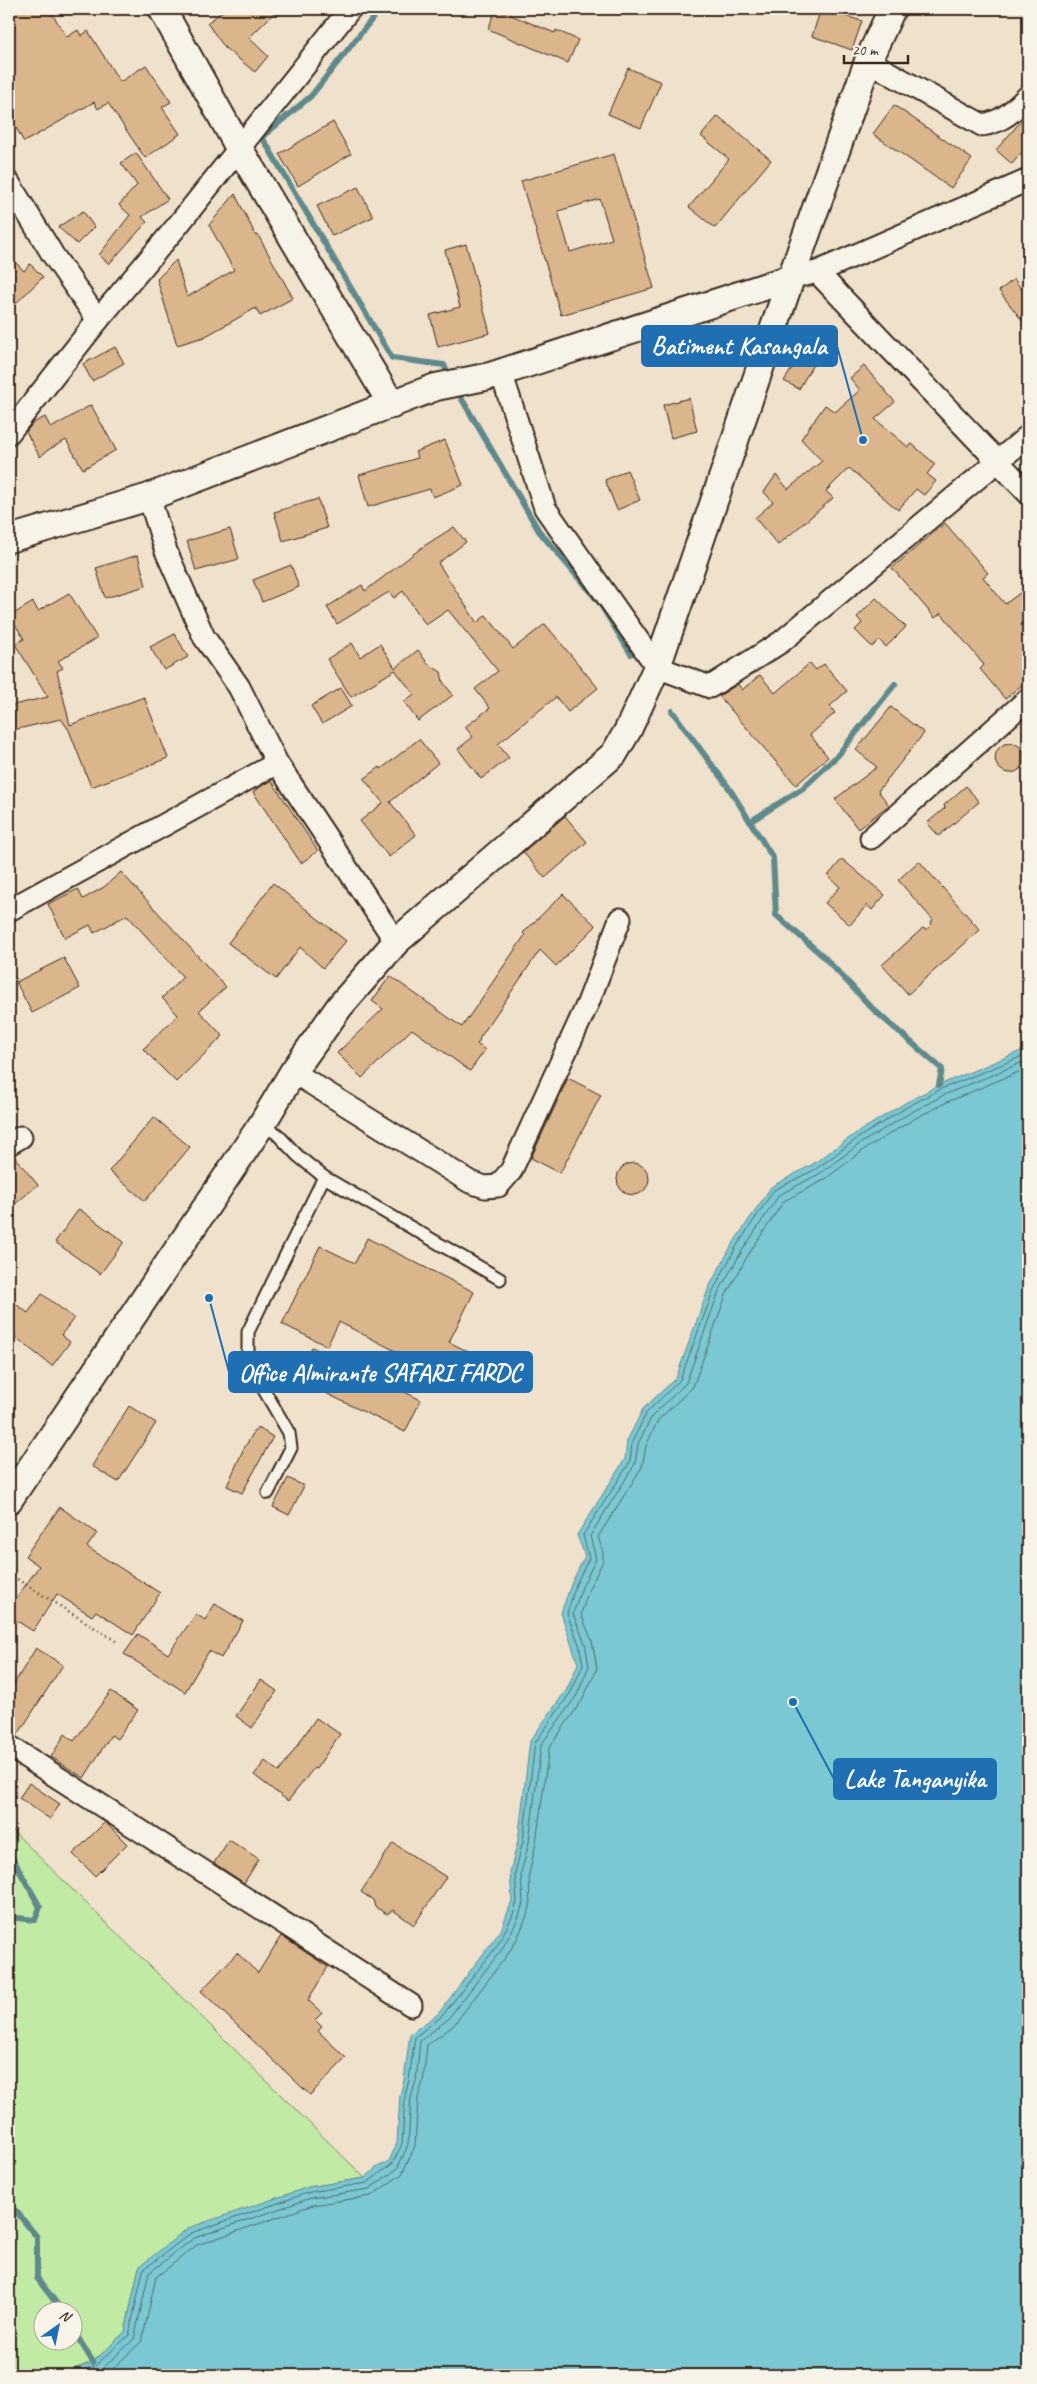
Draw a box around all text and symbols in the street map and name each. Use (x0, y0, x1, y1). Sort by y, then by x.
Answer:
scale bar (844, 32, 908, 64)
text: 20 m (852, 41, 879, 60)
callout: Batiment Kasangala (642, 326, 837, 366)
text: Batiment Kasangala (651, 330, 829, 362)
callout: Office Almirante SAFARI FARDC (229, 1352, 532, 1392)
text: Office Almirante SAFARI FARDC (239, 1357, 524, 1389)
callout: Lake Tanganyika (834, 1759, 996, 1799)
text: Lake Tanganyika (844, 1763, 988, 1795)
north arrow (32, 2302, 82, 2352)
text: N (57, 2306, 75, 2326)

